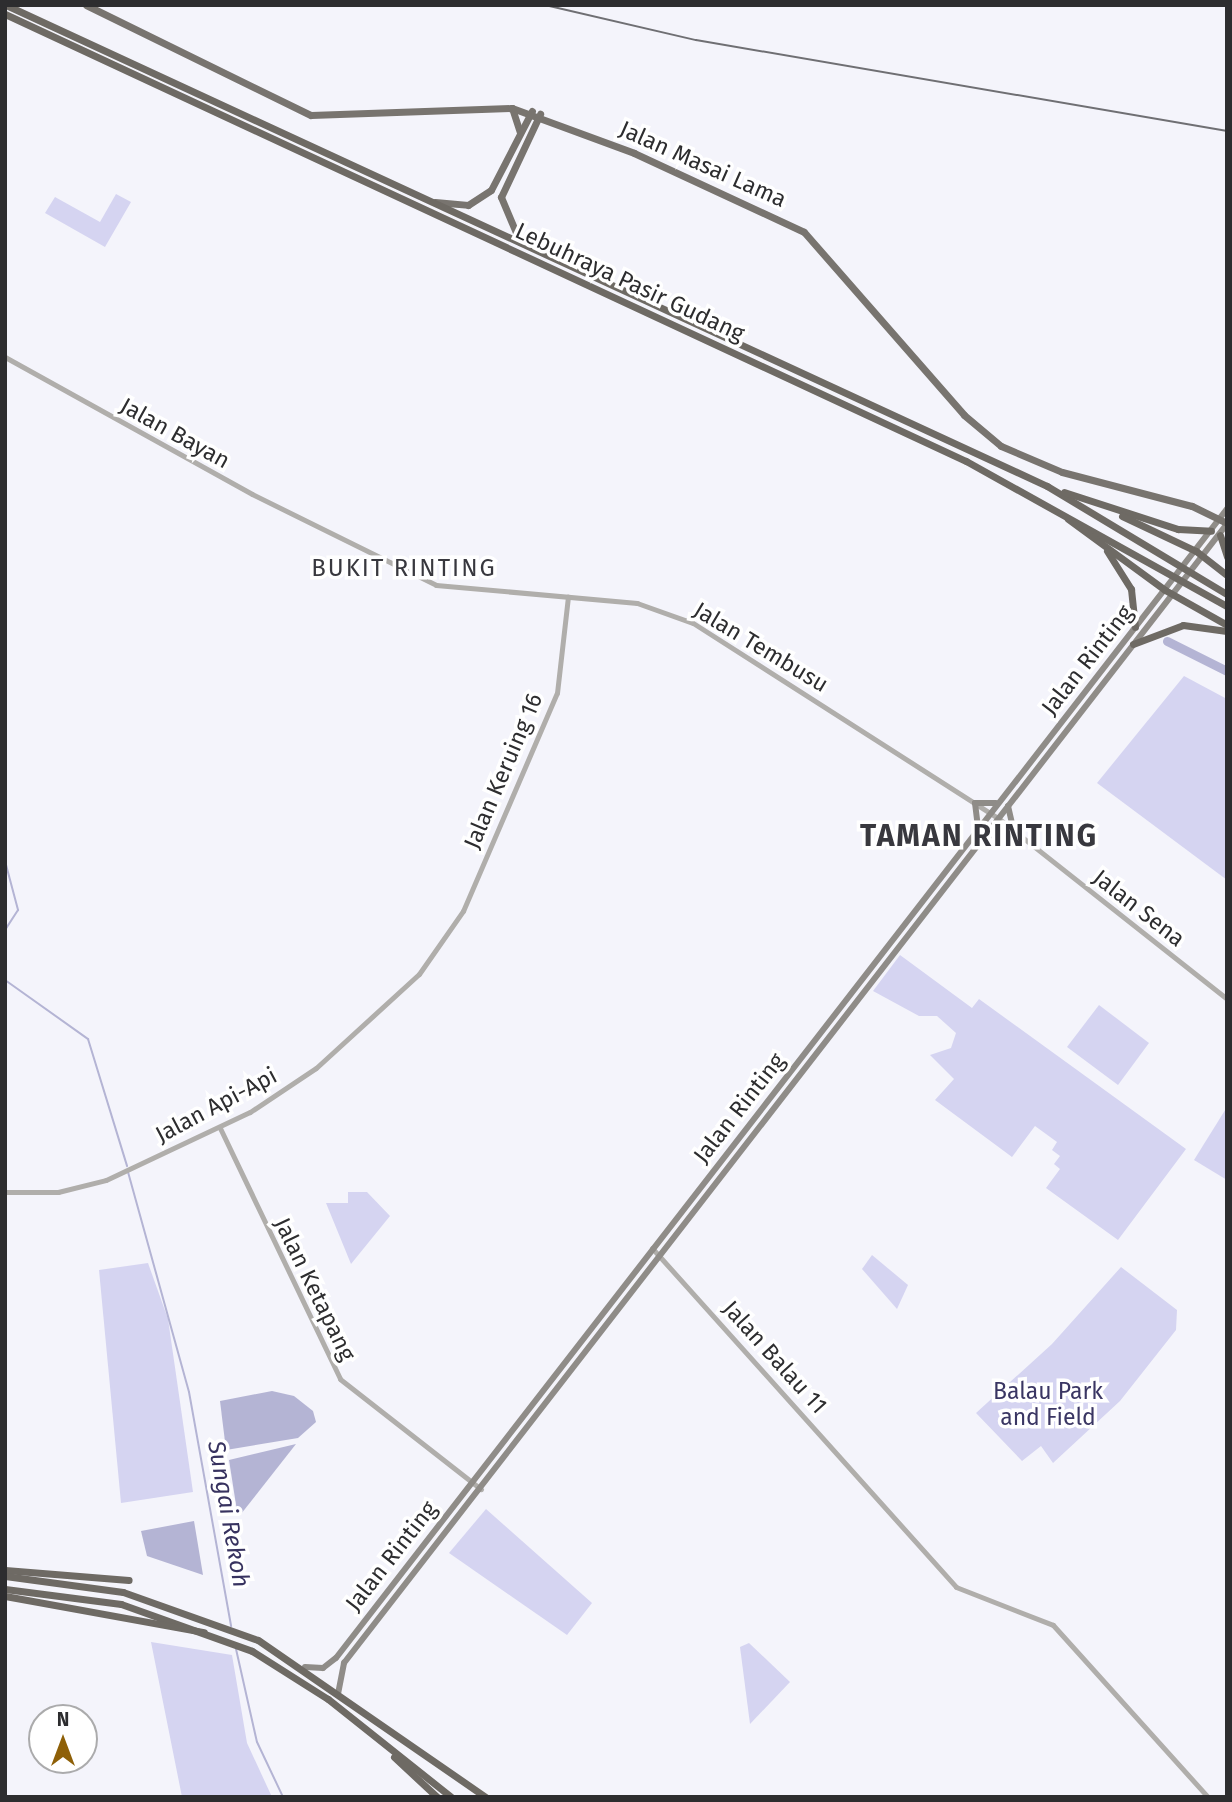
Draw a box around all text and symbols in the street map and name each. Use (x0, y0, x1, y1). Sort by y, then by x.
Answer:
street label: Jalan Masai Lama (615, 115, 791, 213)
street label: Lebuhraya Pasir Gudang (511, 217, 749, 347)
street label: Jalan Bayan (115, 392, 235, 474)
district label: BUKIT RINTING (313, 555, 495, 583)
street label: Jalan Tembusu (689, 596, 833, 698)
street label: Jalan Rinting (1035, 599, 1139, 721)
street label: Jalan Keruing 16 (458, 689, 548, 853)
district label: TAMAN RINTING (862, 818, 1096, 854)
street label: Jalan Sena (1088, 864, 1190, 952)
street label: Jalan Rinting (687, 1047, 791, 1169)
street label: Jalan Api-Api (150, 1061, 282, 1149)
street label: Jalan Ketapang (268, 1213, 362, 1365)
street label: Jalan Balau 11 (717, 1295, 833, 1419)
park label: Balau Park and Field (993, 1377, 1103, 1431)
water label: Sungai Rekoh (201, 1438, 255, 1590)
street label: Jalan Rinting (339, 1495, 443, 1617)
north arrow (28, 1704, 98, 1774)
text: N (57, 1708, 69, 1731)

